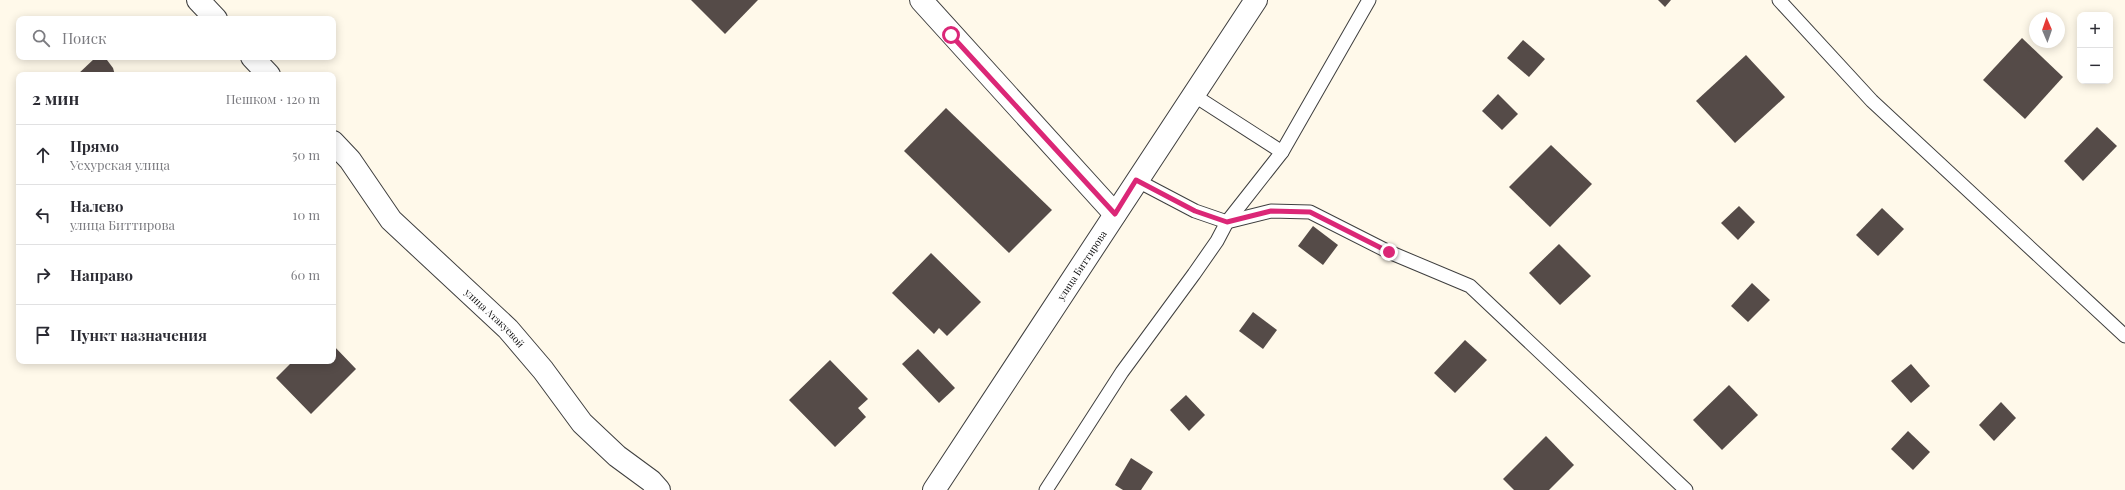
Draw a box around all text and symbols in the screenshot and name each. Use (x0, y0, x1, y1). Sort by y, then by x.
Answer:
north arrow (2029, 12, 2065, 48)
map controls (2077, 12, 2113, 84)
button: + (2077, 12, 2113, 48)
search box (16, 16, 336, 60)
route start (942, 26, 960, 44)
icon: search (30, 27, 52, 49)
text: Поиск (62, 28, 107, 48)
button: − (2077, 48, 2113, 84)
text: 2 мин (32, 87, 79, 109)
text: Пешком · 120 m (226, 90, 320, 107)
text: Прямо (70, 136, 119, 156)
icon: ahead (32, 144, 54, 166)
text: 50 m (292, 146, 320, 163)
text: Усхурская улица (70, 156, 170, 173)
text: Налево (70, 196, 123, 216)
icon: left (32, 204, 54, 226)
text: 10 m (293, 206, 320, 223)
text: улица Биттирова (70, 216, 175, 233)
street label: улица Биттирова (1053, 228, 1110, 304)
route end (1380, 243, 1398, 261)
icon: right (32, 264, 54, 286)
text: Направо (70, 265, 133, 285)
text: 60 m (291, 266, 320, 283)
street label: улица Атакуевой (461, 284, 528, 350)
icon: arrive (32, 324, 54, 346)
text: Пункт назначения (70, 325, 207, 345)

